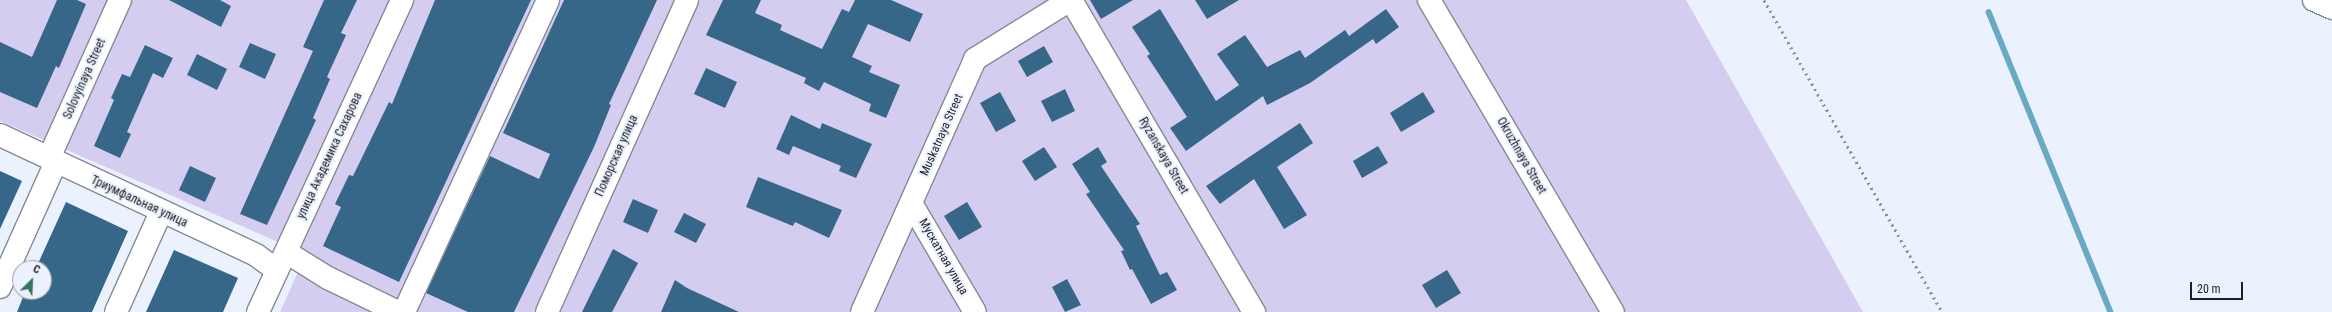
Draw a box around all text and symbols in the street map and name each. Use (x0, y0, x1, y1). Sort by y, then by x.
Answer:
street label: Solovyinaya Street (61, 36, 109, 122)
street label: улица Академика Сахарова (294, 91, 366, 221)
street label: Muskatnaya Street (918, 92, 966, 178)
street label: Поморская улица (593, 113, 641, 199)
street label: Ryzanskaya Street (1135, 115, 1191, 197)
street label: Okruzhnaya Street (1493, 115, 1549, 197)
street label: Триумфальная улица (88, 173, 190, 231)
street label: Мускатная улица (915, 216, 971, 298)
north arrow (12, 260, 52, 300)
text: С (31, 262, 42, 277)
scale bar (2192, 274, 2245, 300)
text: 20 m (2197, 282, 2221, 296)

